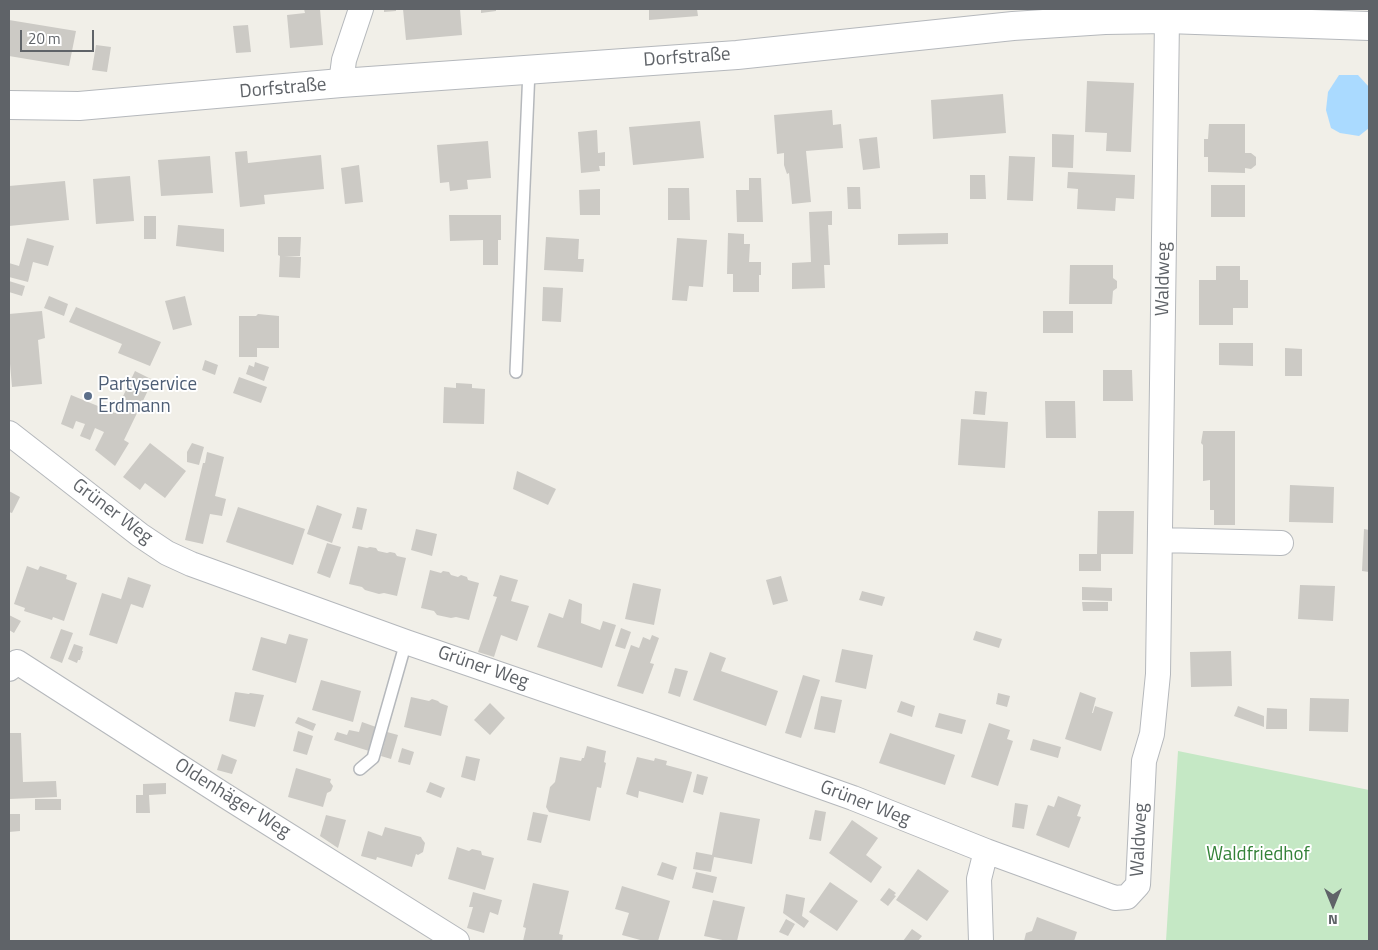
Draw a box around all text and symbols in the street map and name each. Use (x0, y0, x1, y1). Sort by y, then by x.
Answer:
scale bar (22, 20, 96, 52)
text: 20 m (28, 27, 61, 50)
street label: Dorfstraße (643, 44, 731, 72)
street label: Dorfstraße (239, 74, 327, 104)
street label: Waldweg (1152, 242, 1176, 316)
place label: Partyservice Erdmann (98, 374, 197, 418)
marker: Partyservice Erdmann (82, 390, 94, 402)
street label: Grüner Weg (67, 474, 157, 550)
street label: Grüner Weg (435, 642, 531, 694)
street label: Oldenhäger Weg (170, 754, 294, 844)
street label: Grüner Weg (817, 776, 913, 832)
street label: Waldweg (1127, 802, 1153, 878)
park label: Waldfriedhof (1206, 844, 1310, 866)
north arrow (1308, 880, 1358, 930)
text: N (1328, 910, 1338, 931)

